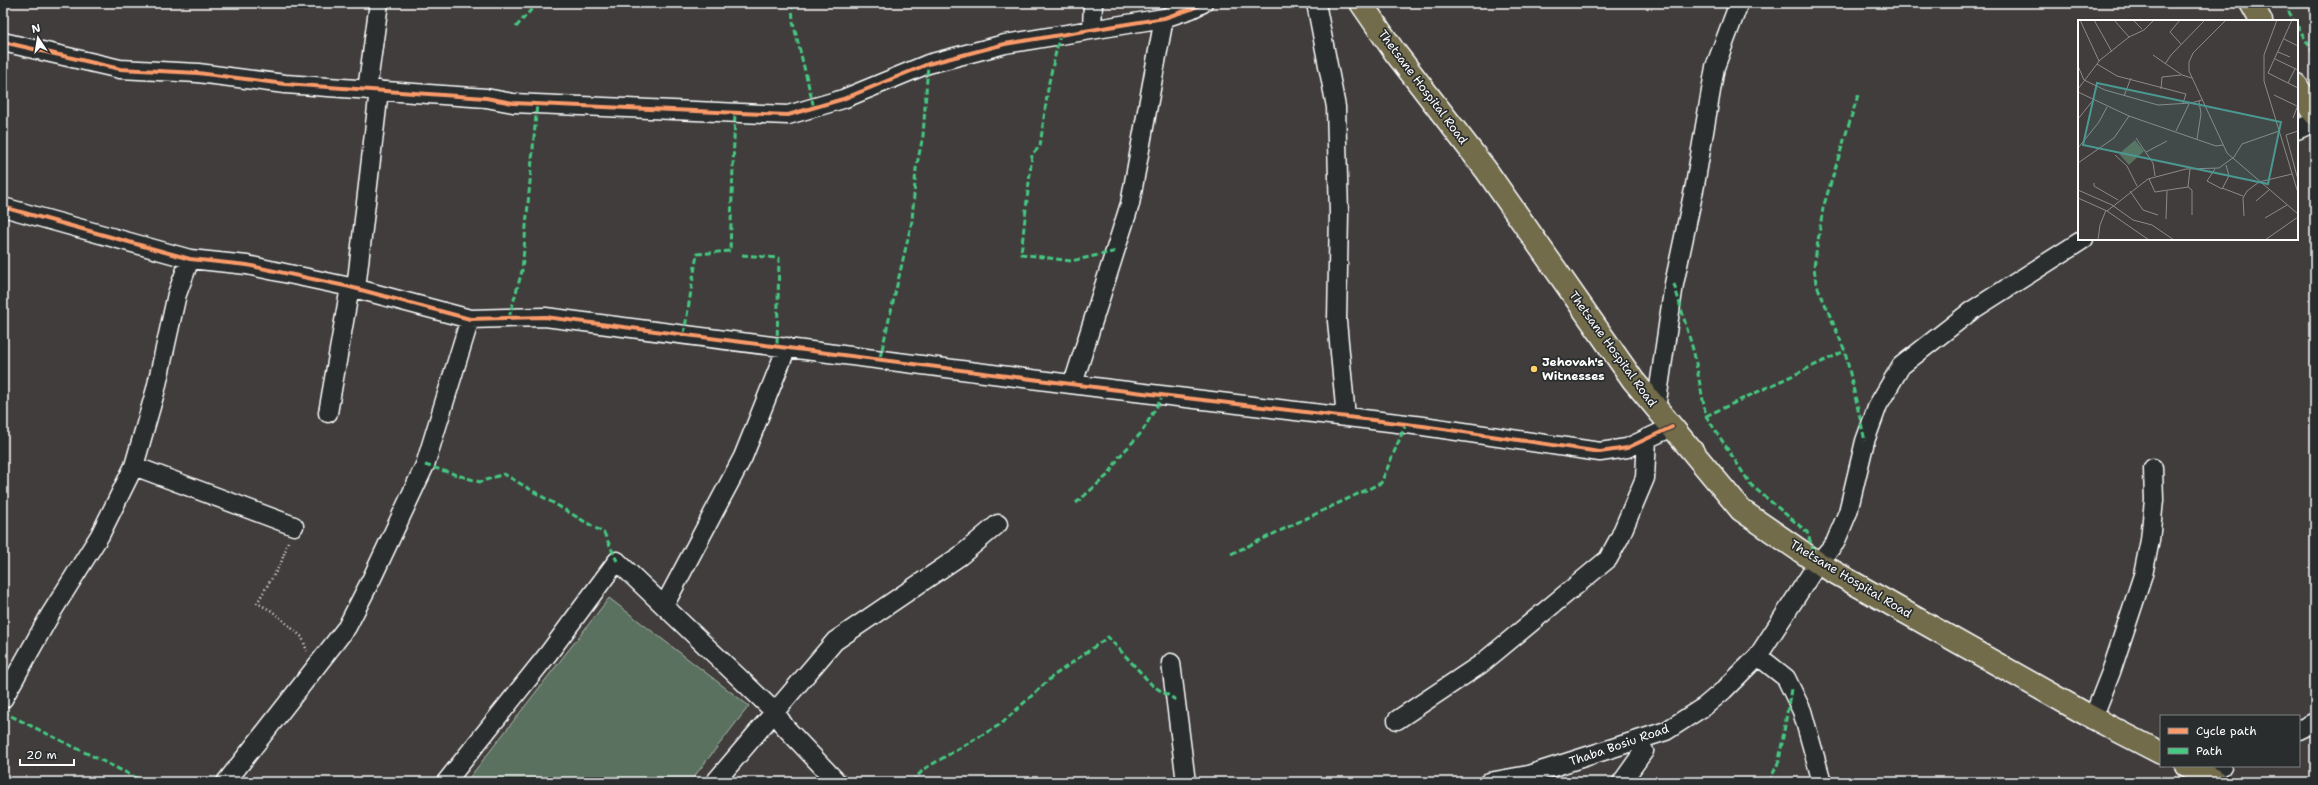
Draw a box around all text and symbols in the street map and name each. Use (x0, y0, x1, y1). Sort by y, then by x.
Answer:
north arrow (18, 18, 58, 58)
text: N (30, 20, 42, 37)
inset map (2078, 20, 2298, 240)
street label: Thetsane Hospital Road (1375, 27, 1472, 148)
street label: Thetsane Hospital Road (1566, 288, 1661, 410)
place label: Jehovah's Witnesses (1542, 354, 1605, 384)
marker: Jehovah's Witnesses (1529, 364, 1539, 374)
street label: Thetsane Hospital Road (1787, 536, 1915, 622)
legend (2160, 715, 2300, 767)
street label: Thaba Bosiu Road (1567, 720, 1671, 770)
text: Cycle path (2196, 723, 2257, 739)
scale bar (20, 741, 74, 767)
text: Path (2196, 743, 2222, 759)
text: 20 m (26, 747, 57, 763)

